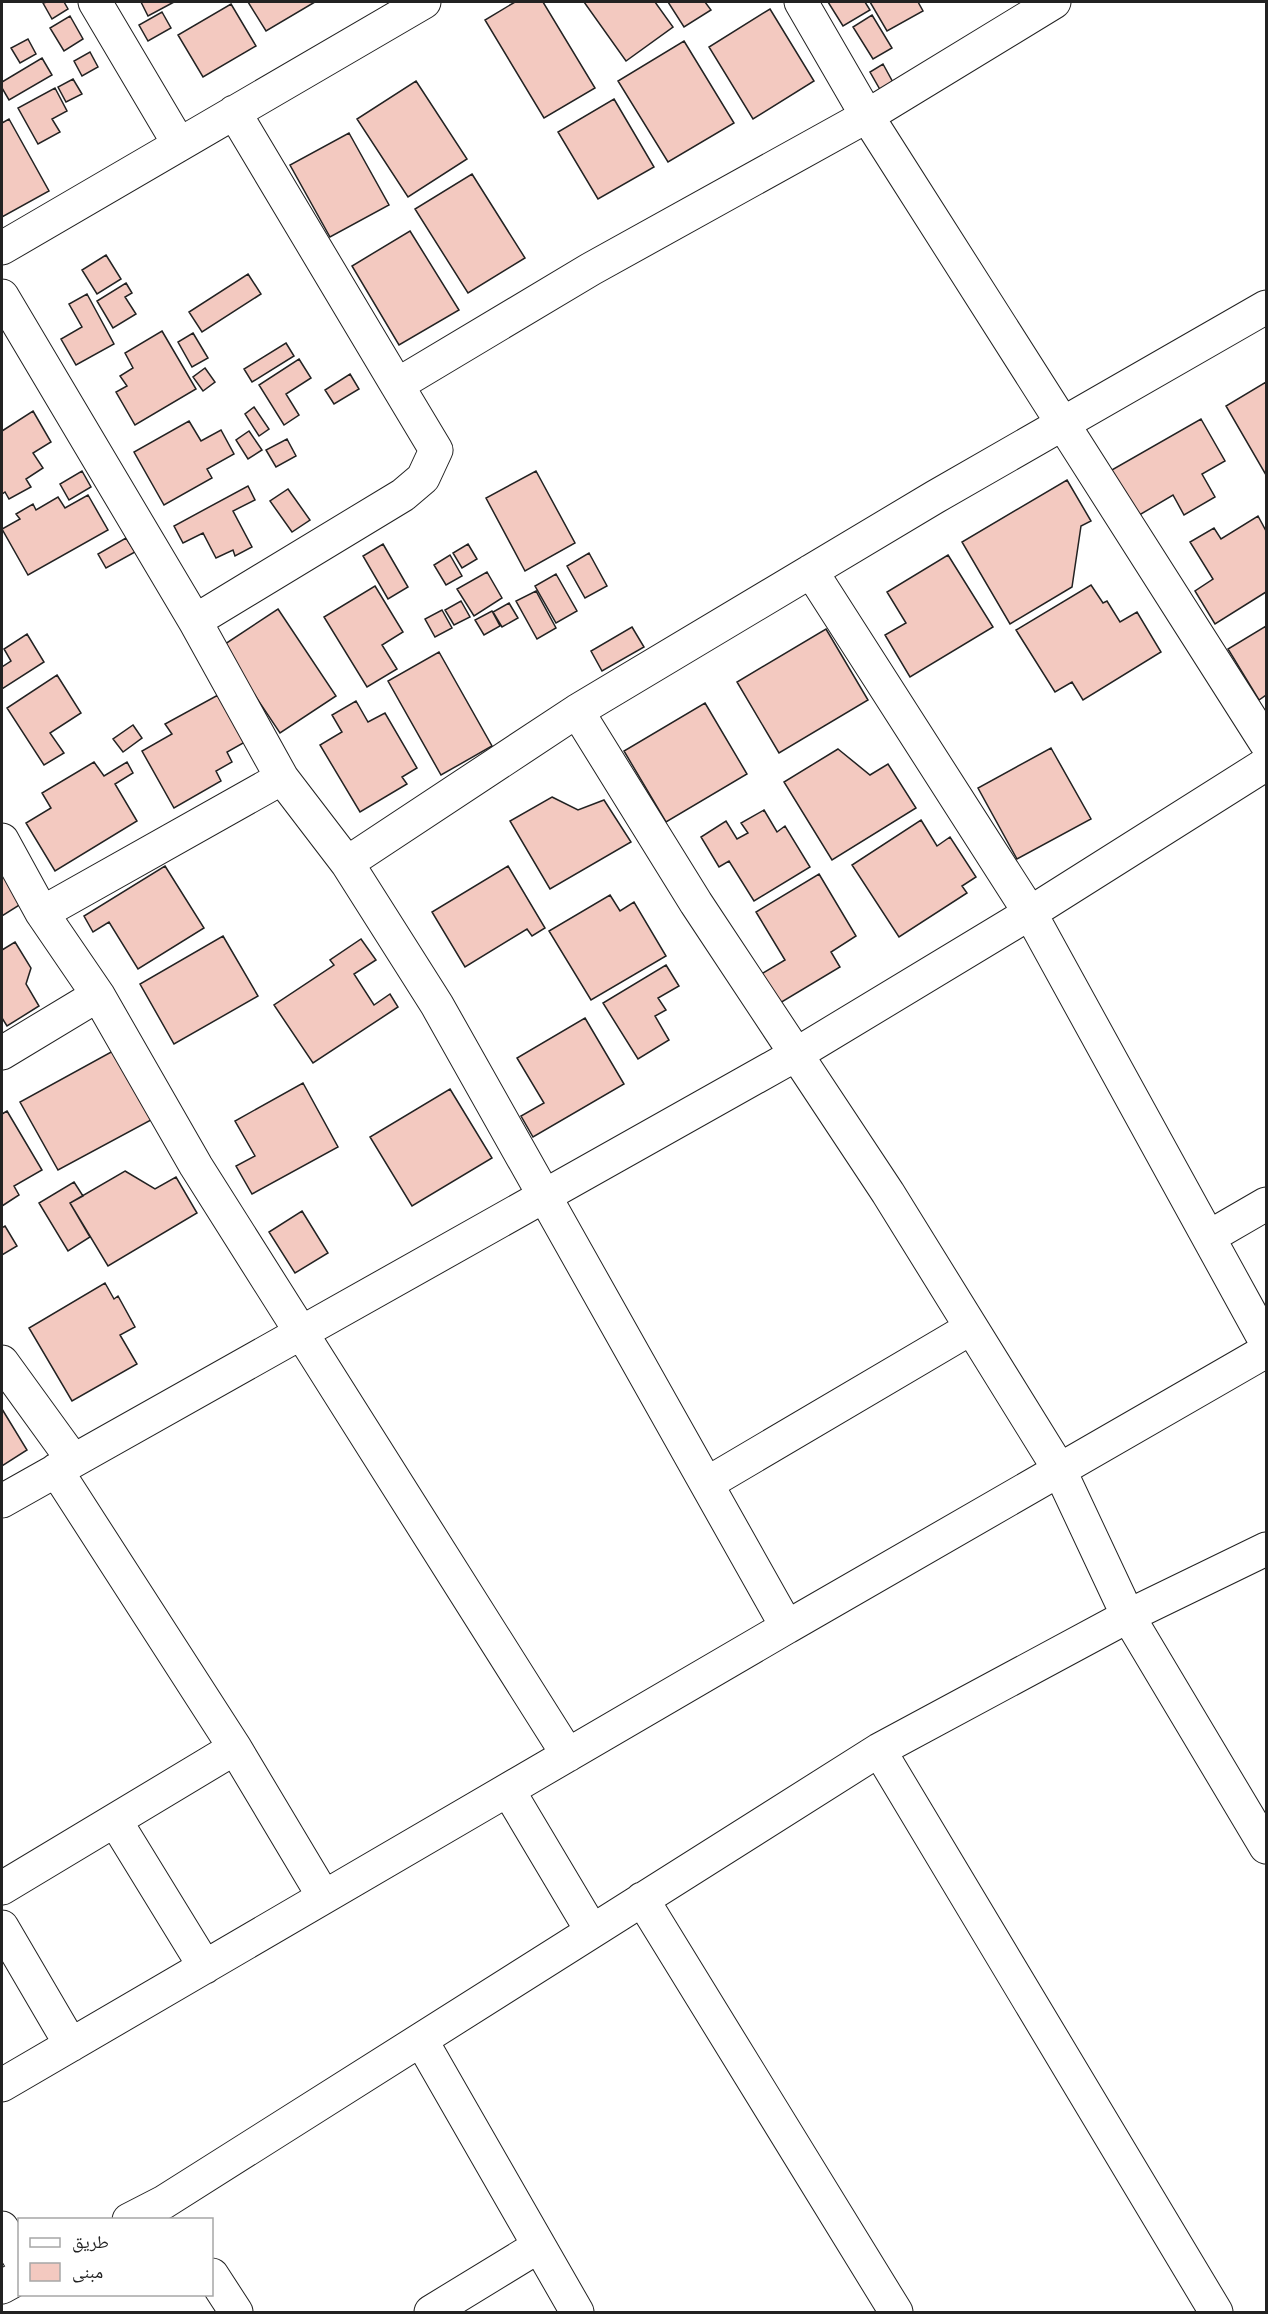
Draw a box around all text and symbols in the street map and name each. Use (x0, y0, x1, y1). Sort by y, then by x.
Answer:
legend (18, 2218, 213, 2296)
text: طريق (72, 2232, 109, 2255)
text: مبنى (72, 2262, 103, 2285)

